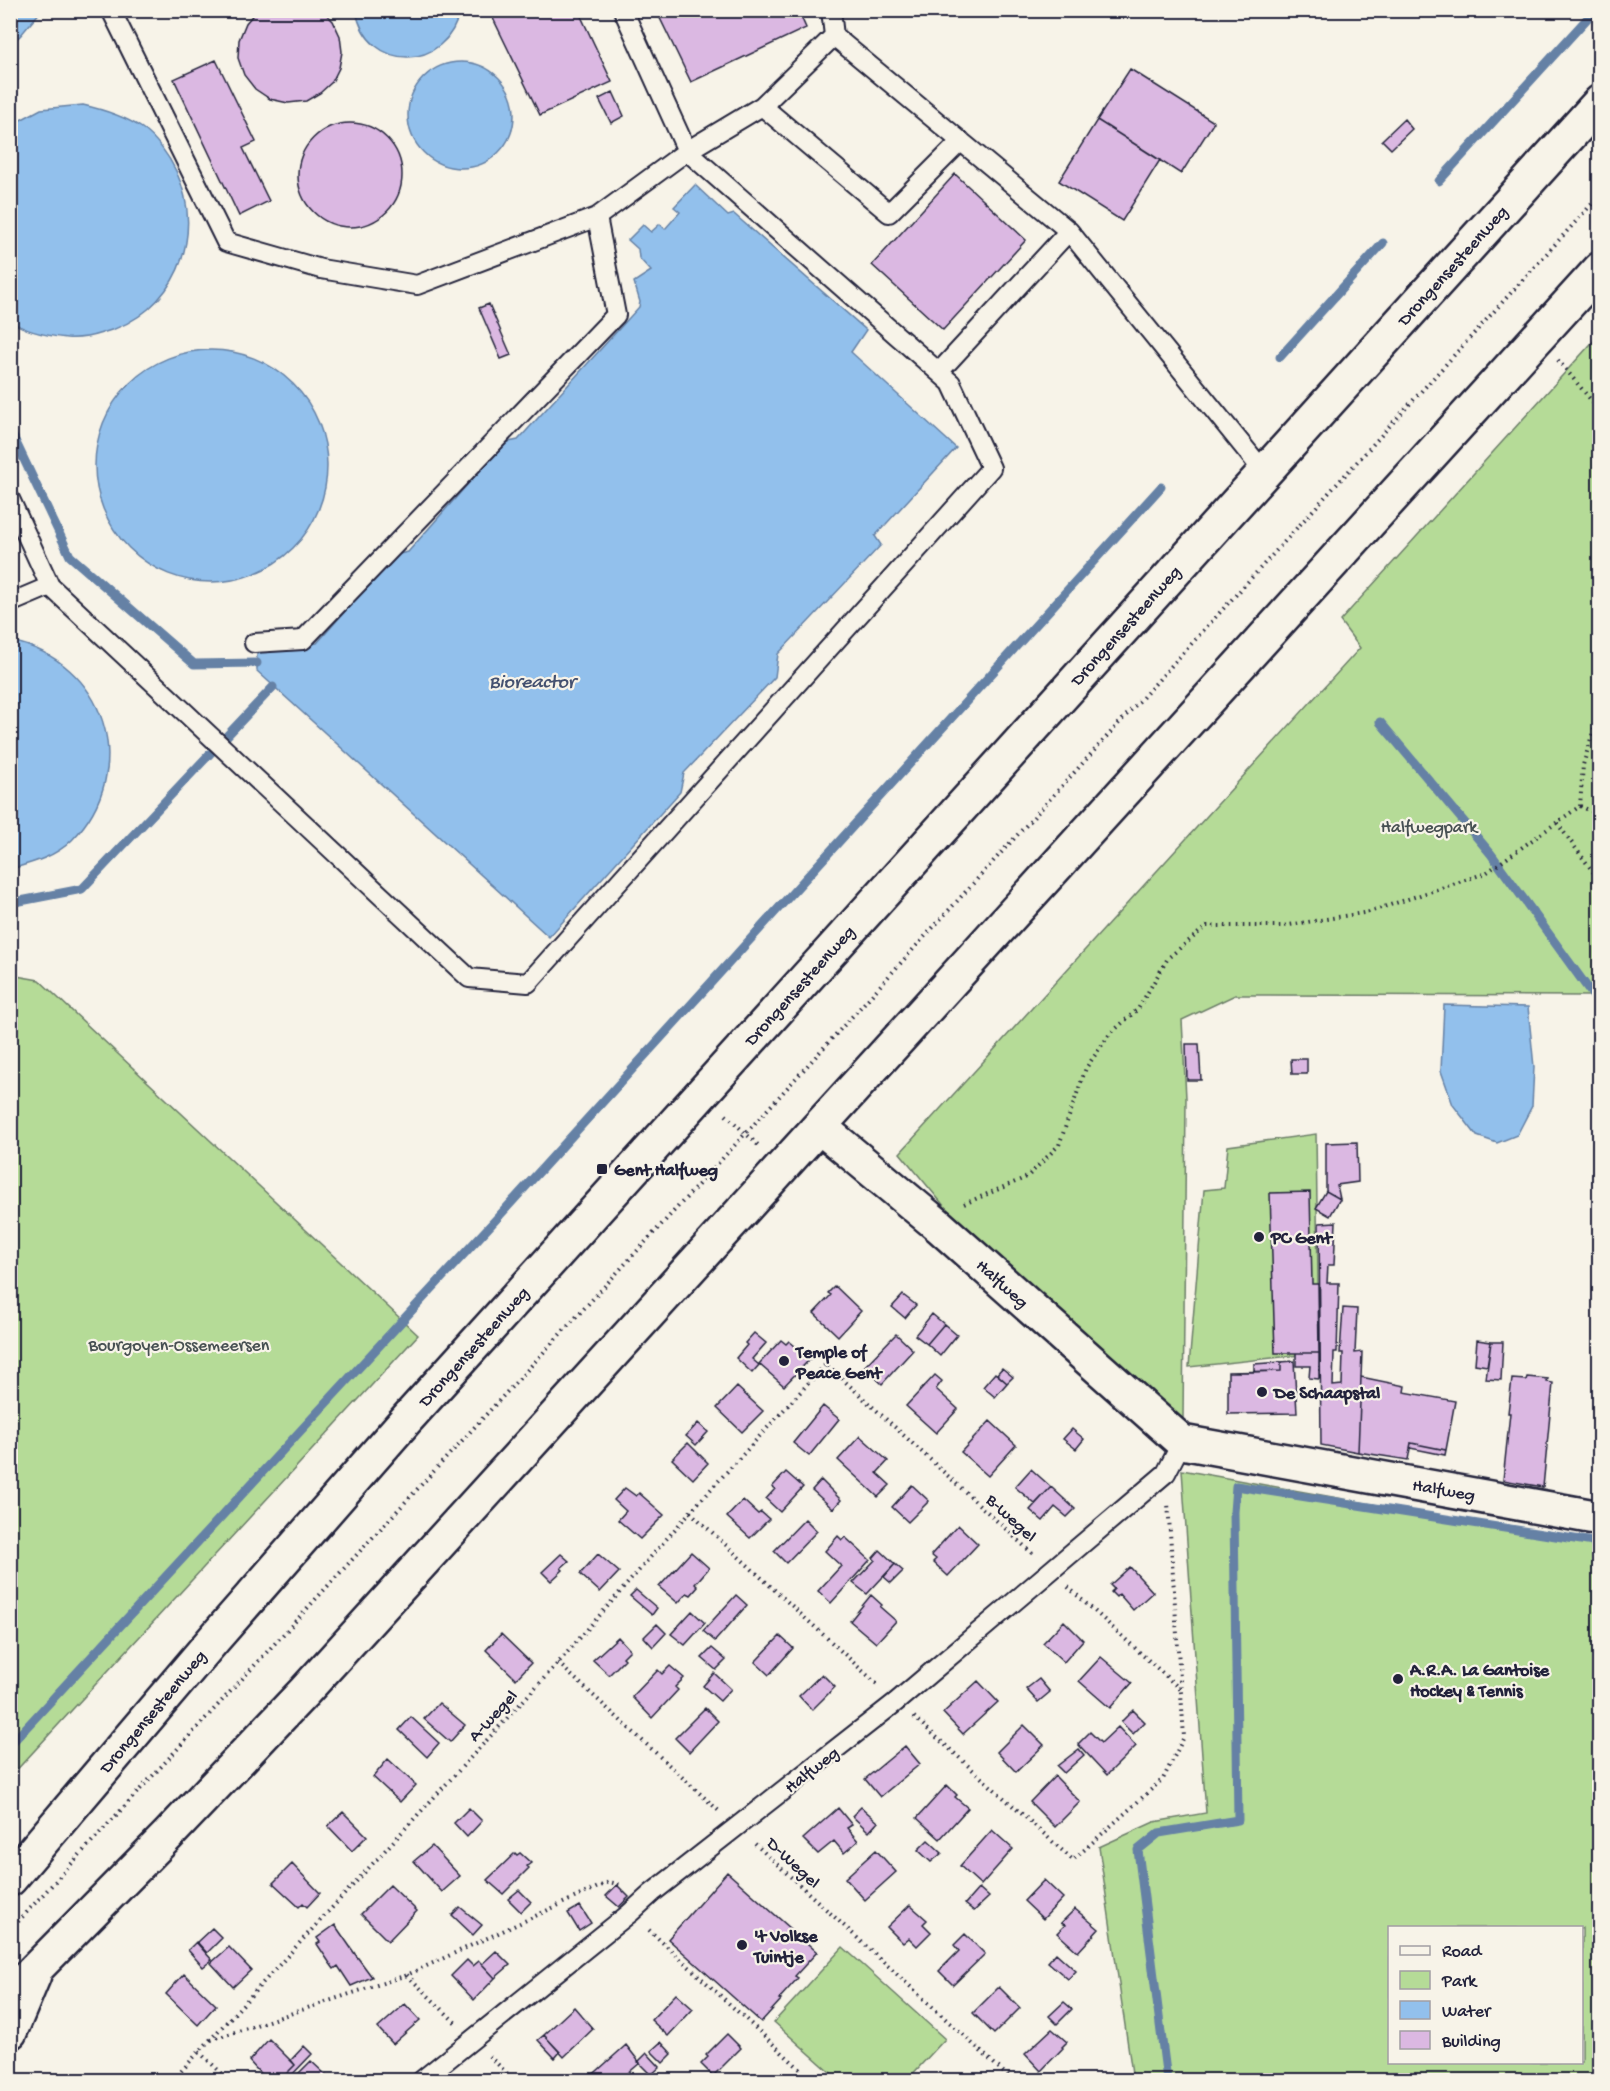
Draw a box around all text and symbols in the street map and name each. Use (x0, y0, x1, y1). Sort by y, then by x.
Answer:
street label: Drongensesteenweg (1394, 202, 1513, 332)
street label: Drongensesteenweg (1067, 562, 1186, 692)
water label: Bioreactor (489, 672, 579, 695)
park label: Halfwegpark (1381, 818, 1479, 839)
street label: Drongensesteenweg (741, 922, 860, 1052)
place label: Gent Halfweg (614, 1161, 718, 1182)
marker: Gent Halfweg (595, 1162, 609, 1176)
place label: PC Gent (1270, 1229, 1333, 1250)
marker: PC Gent (1252, 1230, 1266, 1244)
street label: Halfweg (971, 1256, 1032, 1314)
street label: Drongensesteenweg (415, 1283, 534, 1413)
park label: Bourgoyen-Ossemeersen (88, 1336, 270, 1357)
place label: Temple of Peace Gent (794, 1343, 883, 1385)
marker: Temple of Peace Gent (777, 1354, 791, 1368)
place label: De Schaapstal (1272, 1384, 1380, 1405)
marker: De Schaapstal (1255, 1385, 1269, 1399)
street label: Halfweg (1411, 1476, 1477, 1507)
street label: B-wegel (980, 1489, 1040, 1548)
street label: Drongensesteenweg (96, 1647, 212, 1779)
place label: A.R.A. La Gantoise Hockey & Tennis (1409, 1661, 1550, 1703)
marker: A.R.A. La Gantoise Hockey & Tennis (1391, 1672, 1405, 1686)
street label: A-wegel (465, 1686, 523, 1747)
street label: Halfweg (781, 1743, 844, 1799)
street label: D-Wegel (760, 1833, 823, 1894)
legend (1388, 1926, 1583, 2064)
place label: 't Volkse Tuintje (752, 1927, 818, 1969)
marker: 't Volkse Tuintje (735, 1938, 749, 1952)
text: Road (1442, 1942, 1483, 1963)
text: Park (1441, 1972, 1478, 1993)
text: Water (1442, 2002, 1492, 2023)
text: Building (1441, 2032, 1501, 2053)

